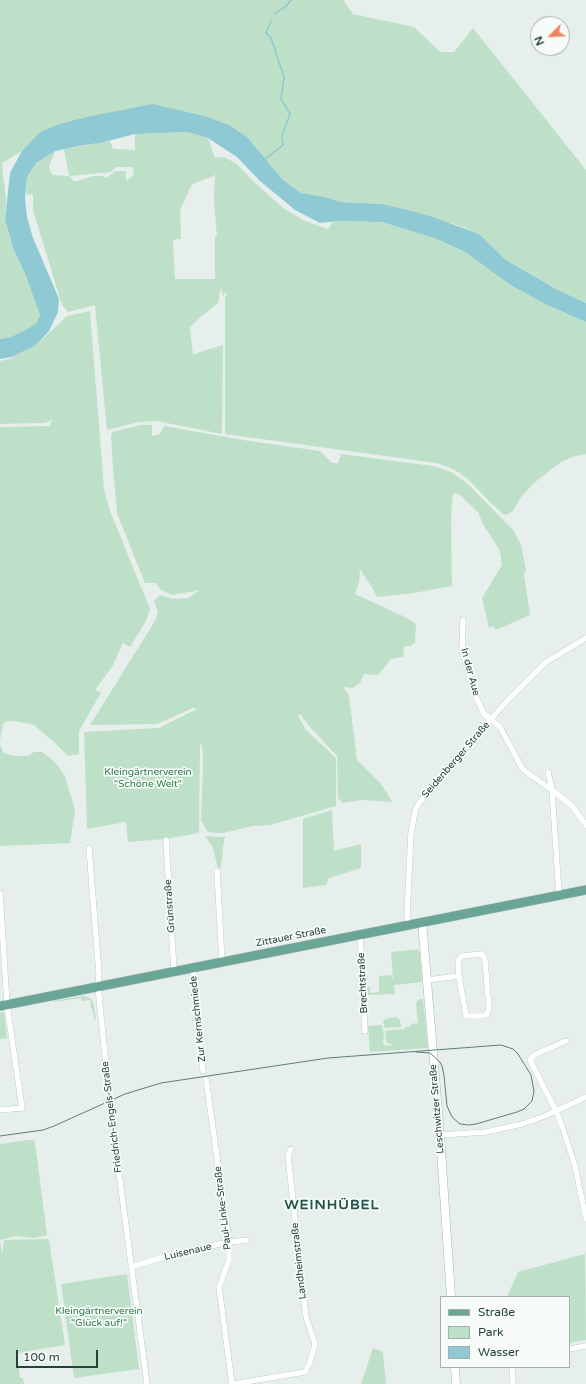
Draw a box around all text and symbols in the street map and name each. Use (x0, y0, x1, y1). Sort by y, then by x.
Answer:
north arrow (530, 16, 570, 56)
text: N (532, 34, 547, 47)
street label: In der Aue (458, 647, 482, 697)
street label: Seidenberger Straße (420, 719, 492, 801)
park label: Kleingärtnerverein "Schöne Welt" (104, 766, 192, 790)
street label: Grünstraße (162, 879, 178, 933)
street label: Zittauer Straße (255, 924, 327, 950)
street label: Brechtstraße (355, 952, 371, 1014)
street label: Zur Kernschmiede (188, 975, 208, 1063)
street label: Friedrich-Engels-Straße (99, 1060, 125, 1174)
street label: Leschwitzer Straße (427, 1064, 447, 1154)
street label: Paul-Linke-Straße (212, 1165, 234, 1251)
district label: WEINHÜBEL (284, 1197, 380, 1213)
street label: Landheimstraße (289, 1222, 309, 1300)
street label: Luisenaue (163, 1241, 213, 1263)
legend (440, 1296, 570, 1368)
park label: Kleingärtnerverein "Glück auf!" (55, 1305, 143, 1328)
text: Straße (478, 1305, 515, 1319)
text: Park (478, 1325, 504, 1339)
scale bar (18, 1342, 100, 1368)
text: Wasser (478, 1345, 519, 1359)
text: 100 m (23, 1350, 60, 1364)

